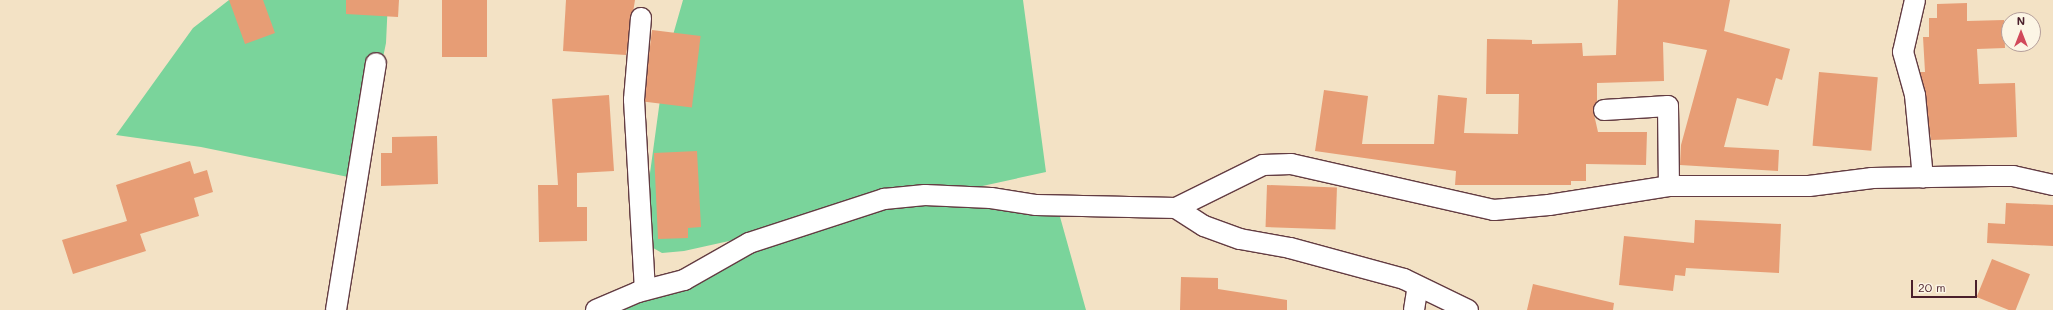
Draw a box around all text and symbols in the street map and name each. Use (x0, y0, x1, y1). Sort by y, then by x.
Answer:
north arrow (2001, 12, 2041, 52)
text: N (2017, 13, 2025, 28)
scale bar (1913, 272, 1979, 298)
text: 20 m (1918, 279, 1946, 295)

